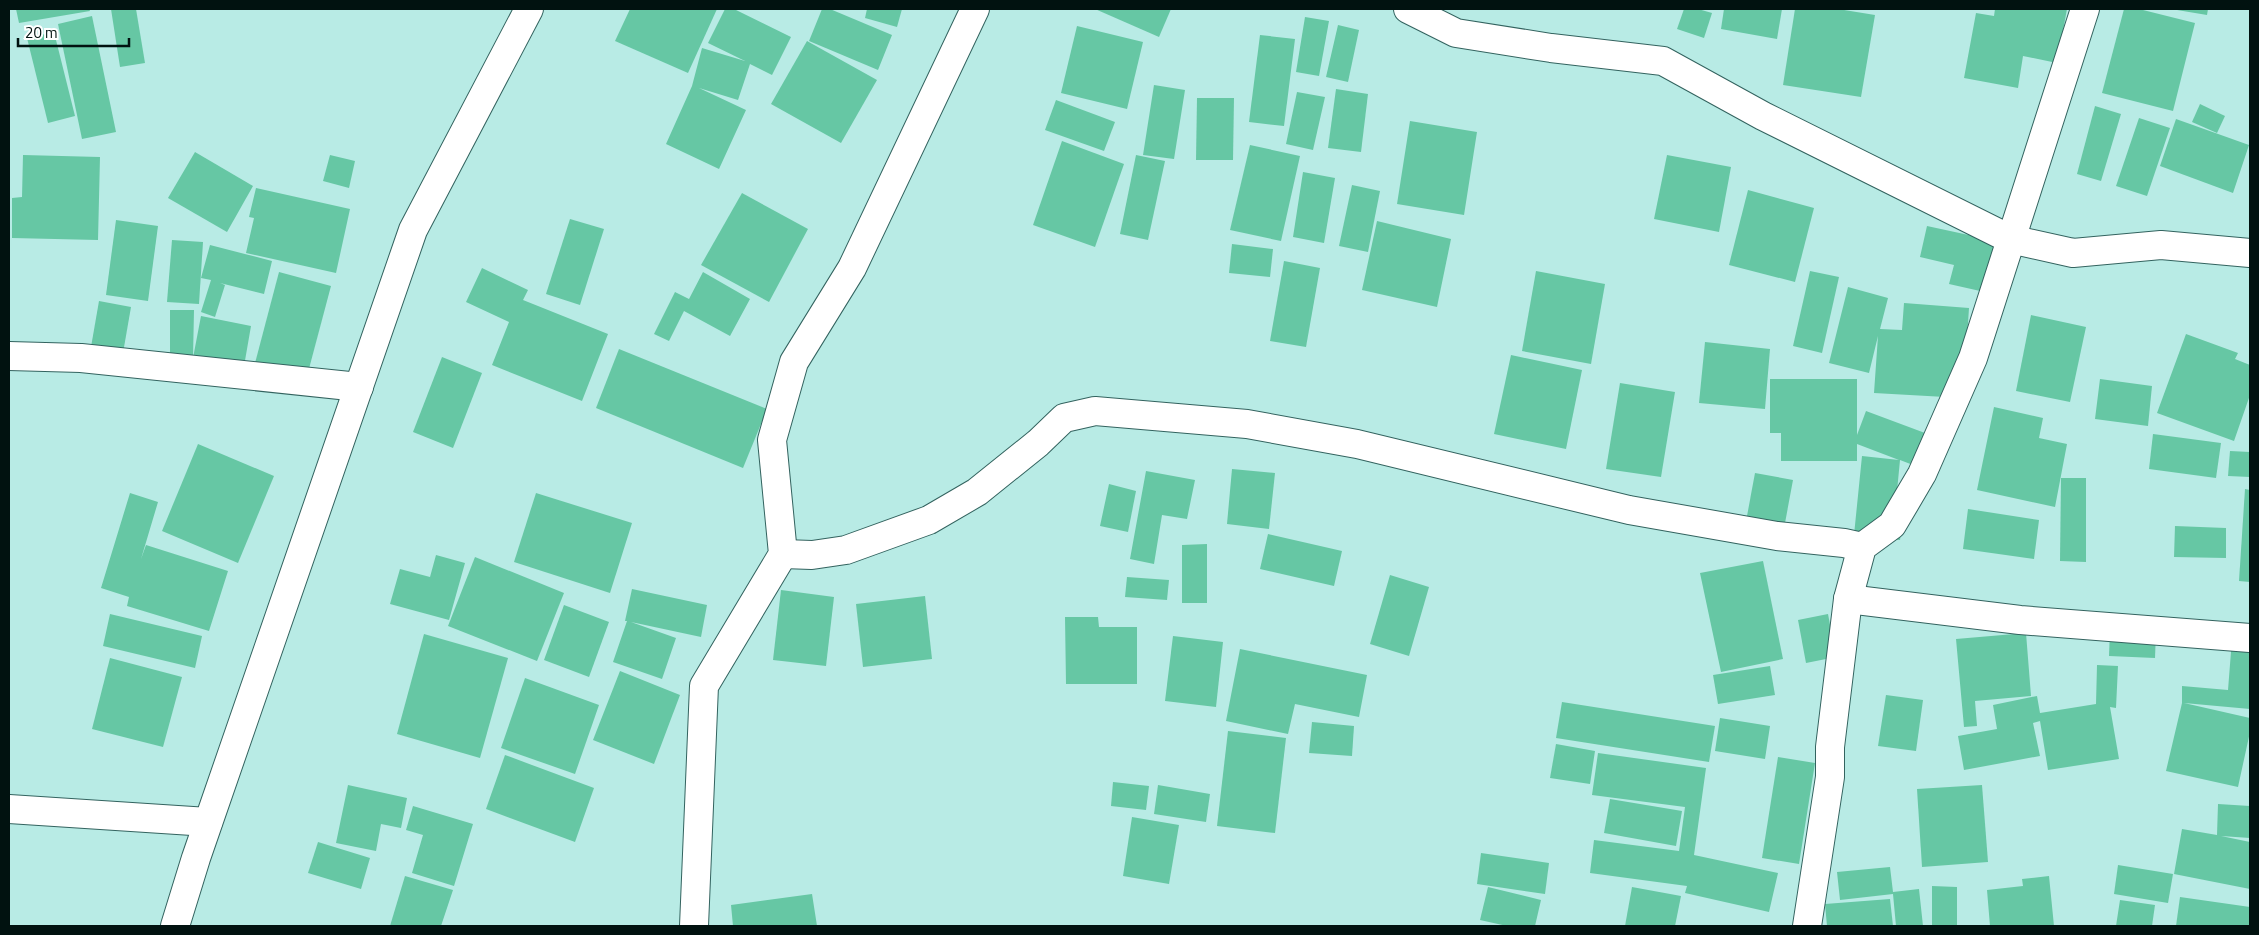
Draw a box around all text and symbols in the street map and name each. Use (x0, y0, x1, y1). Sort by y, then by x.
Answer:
scale bar (18, 15, 129, 47)
text: 20 m (25, 21, 58, 44)

